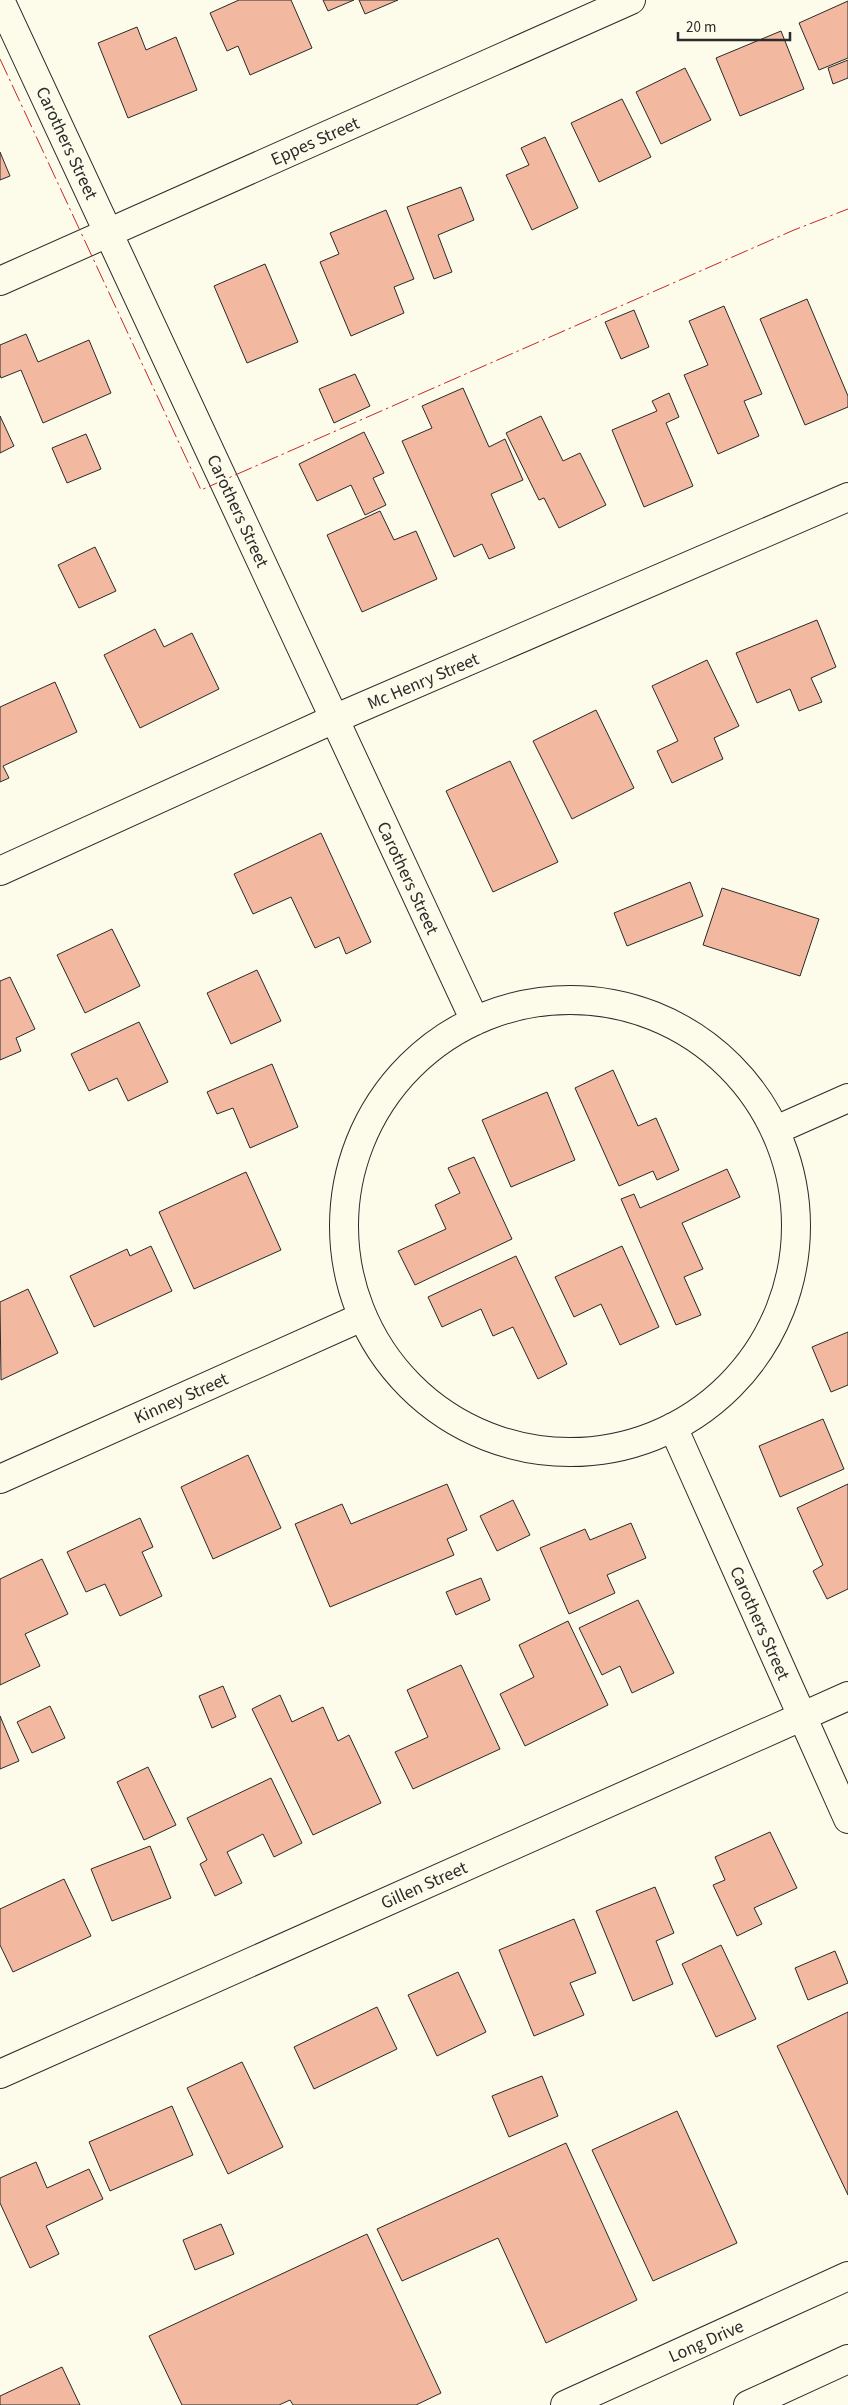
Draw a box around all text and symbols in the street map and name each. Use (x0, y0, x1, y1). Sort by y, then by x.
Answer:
scale bar (678, 10, 790, 42)
text: 20 m (686, 17, 716, 38)
street label: Carothers Street (29, 83, 104, 204)
street label: Eppes Street (267, 111, 364, 172)
street label: Carothers Street (200, 451, 275, 572)
street label: Mc Henry Street (363, 647, 483, 716)
street label: Carothers Street (370, 818, 445, 939)
street label: Kinney Street (130, 1367, 232, 1430)
street label: Carothers Street (723, 1562, 796, 1684)
street label: Gillen Street (377, 1855, 471, 1916)
street label: Long Drive (665, 2314, 748, 2369)

